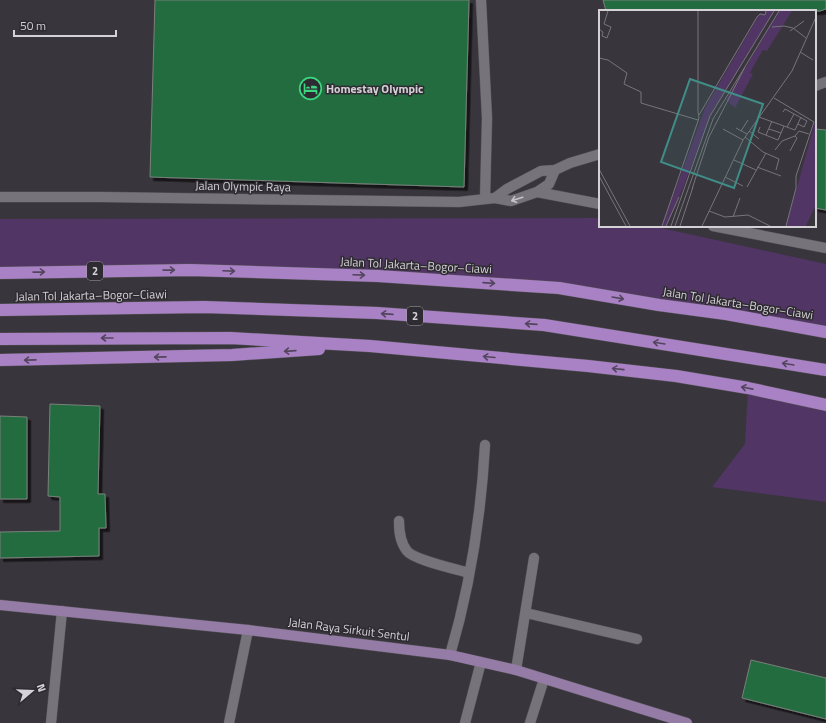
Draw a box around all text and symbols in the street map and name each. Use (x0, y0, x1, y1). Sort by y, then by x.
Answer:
inset map (599, 10, 816, 227)
scale bar (14, 12, 116, 38)
text: 50 m (20, 16, 46, 35)
hotel icon: Homestay Olympic (297, 75, 323, 101)
place label: Homestay Olympic (326, 79, 423, 98)
street label: Jalan Olympic Raya (195, 176, 291, 196)
one-way arrow (511, 196, 524, 203)
street label: Jalan Tol Jakarta–Bogor–Ciawi (340, 252, 492, 278)
road number: 2 (87, 262, 103, 280)
one-way arrow (162, 266, 175, 274)
one-way arrow (222, 267, 235, 275)
one-way arrow (32, 268, 45, 276)
one-way arrow (352, 271, 365, 279)
one-way arrow (482, 280, 495, 287)
street label: Jalan Tol Jakarta–Bogor–Ciawi (662, 282, 814, 324)
street label: Jalan Tol Jakarta–Bogor–Ciawi (15, 284, 167, 306)
one-way arrow (611, 294, 624, 302)
road number: 2 (407, 307, 423, 325)
one-way arrow (381, 310, 394, 317)
one-way arrow (525, 321, 538, 328)
one-way arrow (101, 334, 114, 342)
one-way arrow (653, 339, 666, 347)
one-way arrow (284, 348, 297, 355)
one-way arrow (154, 353, 167, 361)
one-way arrow (483, 353, 496, 360)
one-way arrow (24, 356, 37, 363)
one-way arrow (781, 360, 794, 368)
one-way arrow (612, 365, 625, 373)
one-way arrow (741, 383, 754, 391)
street label: Jalan Raya Sirkuit Sentul (287, 612, 411, 646)
north arrow (12, 671, 52, 711)
text: N (33, 682, 50, 694)

